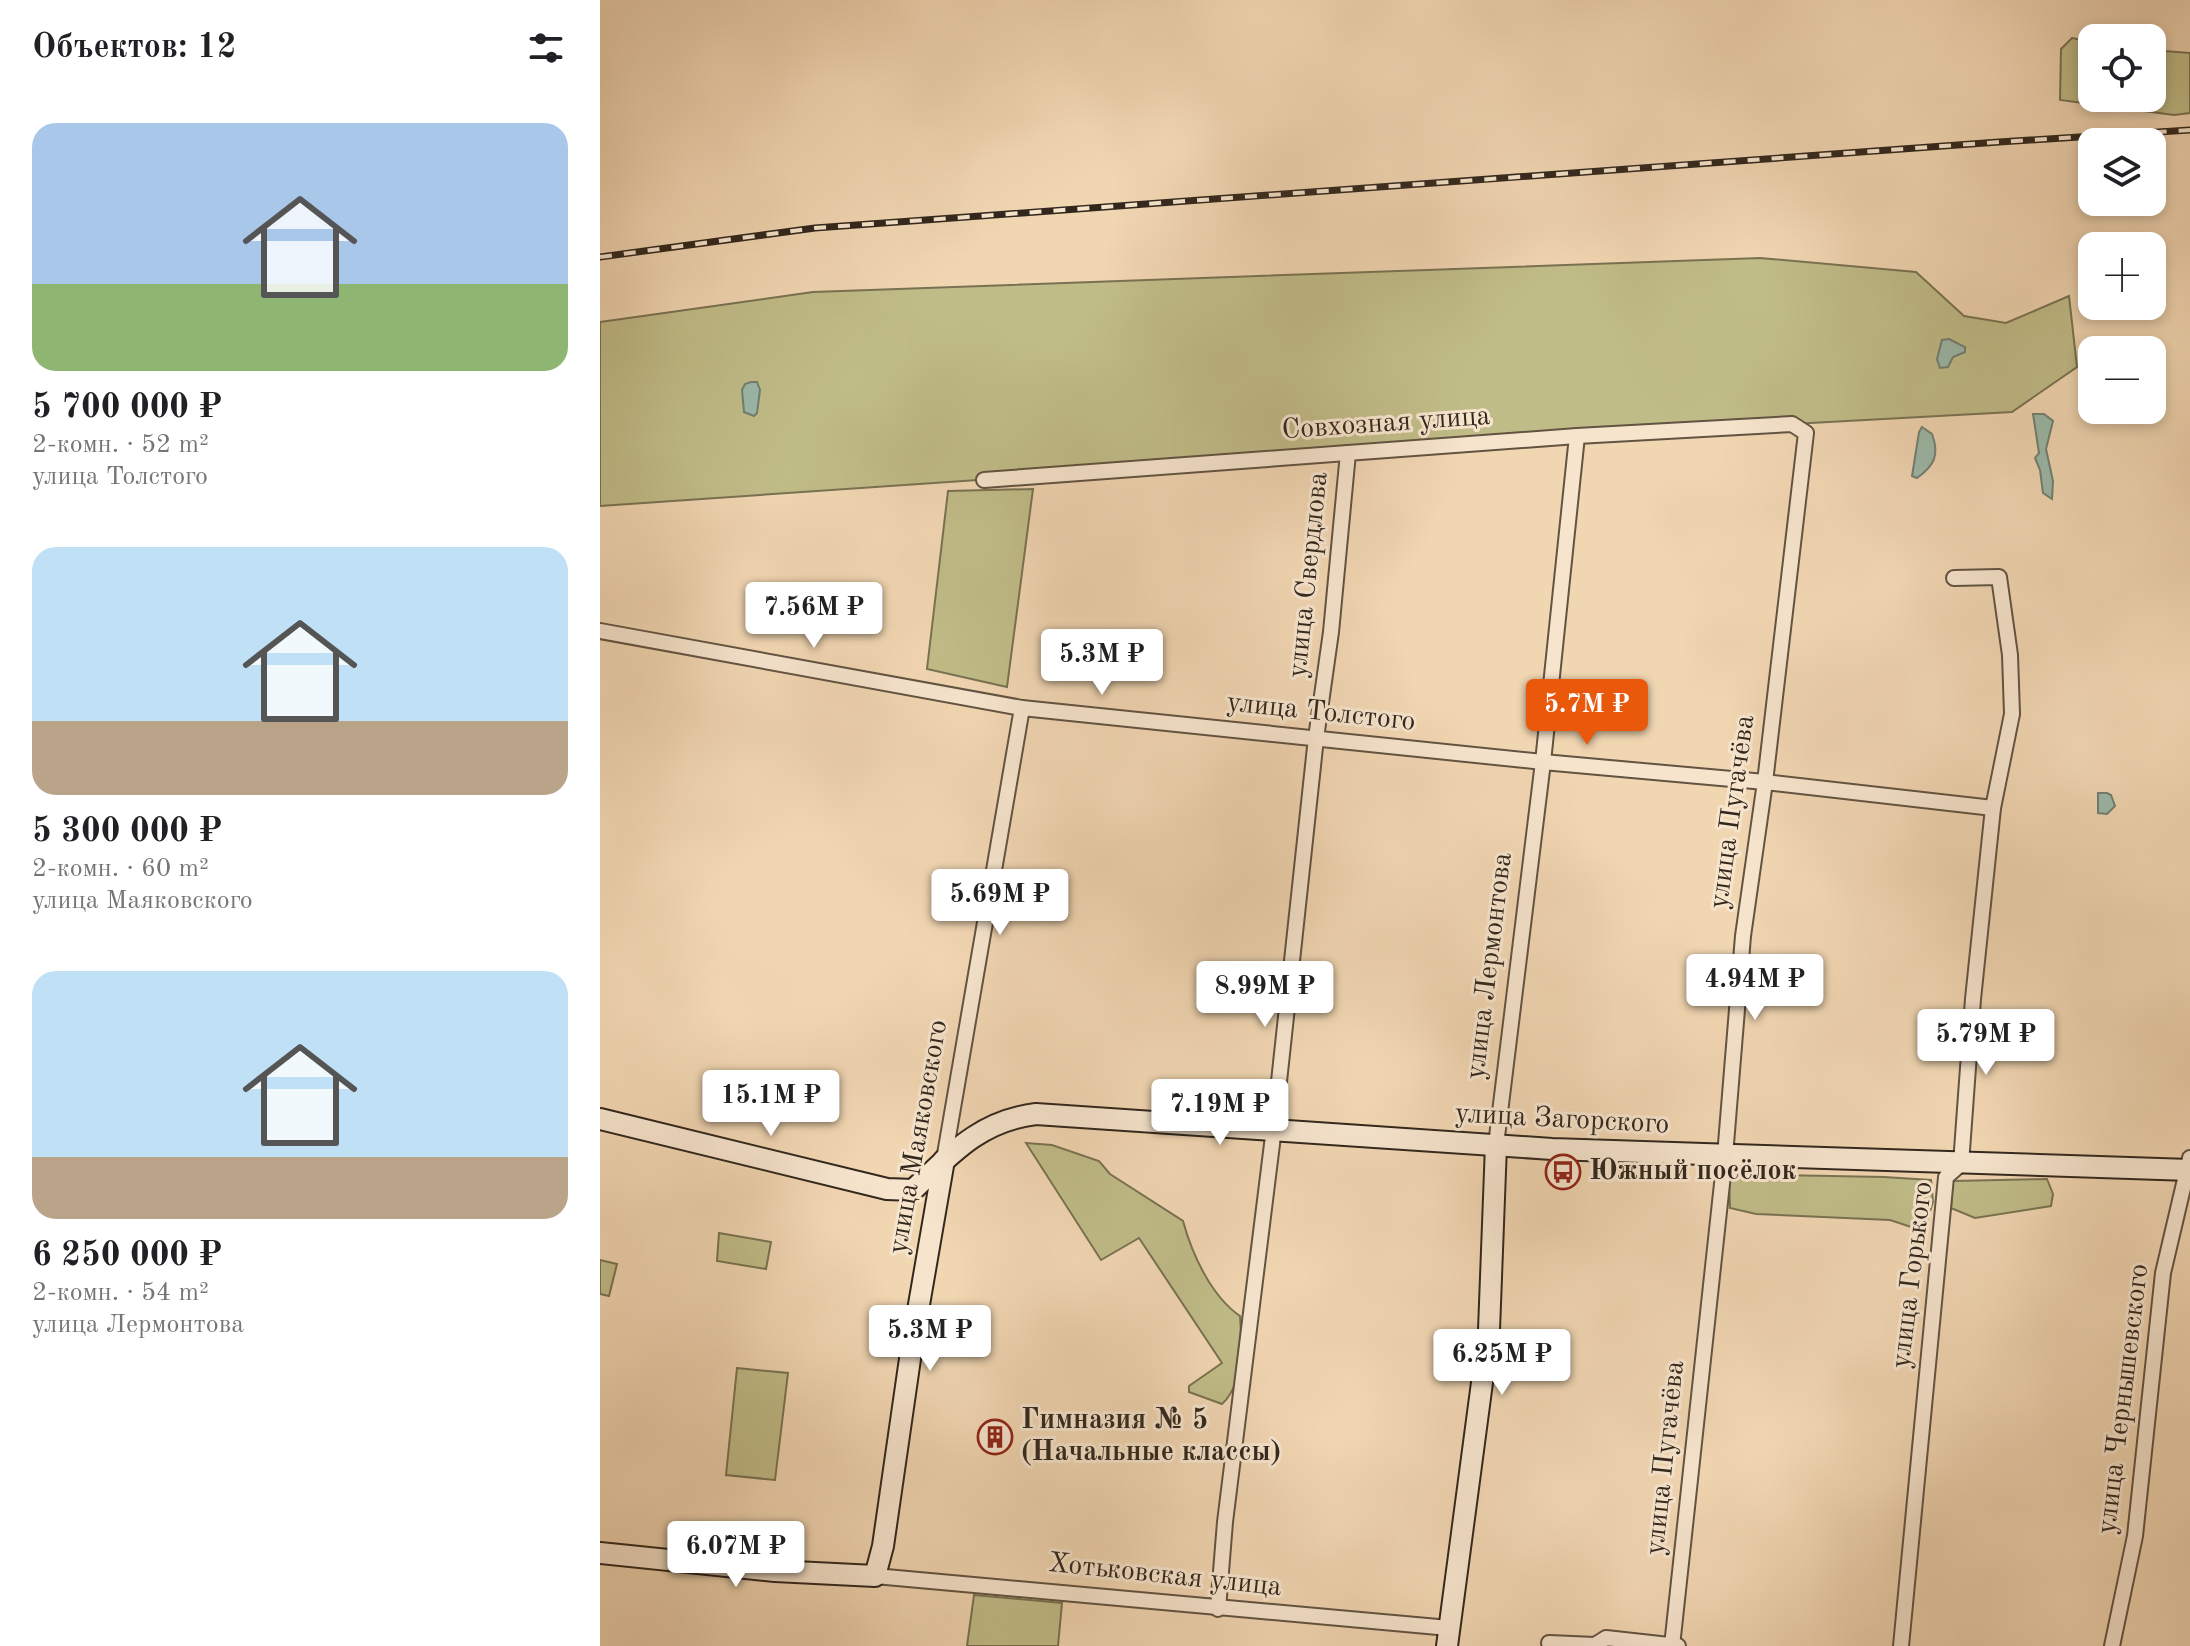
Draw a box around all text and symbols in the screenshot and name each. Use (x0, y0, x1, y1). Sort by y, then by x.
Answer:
map controls (2078, 24, 2166, 424)
button: locate (2078, 24, 2166, 112)
icon: filters (524, 26, 568, 70)
text: Объектов: 12 (32, 31, 236, 65)
button: layers (2078, 128, 2166, 216)
icon: home (228, 175, 372, 319)
button: + (2078, 232, 2166, 320)
button: − (2078, 336, 2166, 424)
text: 5 700 000 ₽ (32, 391, 222, 425)
street label: Совхозная улица (1281, 403, 1491, 445)
text: 2-комн. · 52 m² (32, 432, 209, 458)
text: улица Толстого (32, 464, 208, 490)
street label: улица Свердлова (1284, 470, 1334, 680)
pin: 7.56M ₽ (740, 582, 888, 650)
text: 7.56M ₽ (763, 595, 865, 621)
icon: home (228, 599, 372, 743)
pin: 5.3M ₽ (1037, 629, 1167, 697)
text: 5.3M ₽ (1059, 642, 1145, 668)
pin: 5.7M ₽ (1522, 679, 1652, 747)
street label: улица Толстого (1225, 689, 1417, 737)
text: 5.7M ₽ (1544, 692, 1630, 718)
street label: улица Пугачёва (1706, 713, 1761, 911)
text: 5 300 000 ₽ (32, 815, 222, 849)
street label: улица Лермонтова (1462, 851, 1518, 1081)
text: 2-комн. · 60 m² (32, 856, 209, 882)
pin: 5.69M ₽ (926, 869, 1074, 937)
text: 5.69M ₽ (949, 882, 1051, 908)
text: улица Маяковского (32, 888, 253, 914)
pin: 4.94M ₽ (1681, 954, 1829, 1022)
pin: 8.99M ₽ (1191, 961, 1339, 1029)
text: 4.94M ₽ (1704, 967, 1806, 993)
text: 8.99M ₽ (1214, 974, 1316, 1000)
pin: 5.79M ₽ (1912, 1009, 2060, 1077)
street label: улица Маяковского (885, 1018, 953, 1256)
text: 5.79M ₽ (1935, 1022, 2037, 1048)
icon: home (228, 1023, 372, 1167)
pin: 15.1M ₽ (697, 1070, 845, 1138)
pin: 7.19M ₽ (1146, 1079, 1294, 1147)
text: 15.1M ₽ (720, 1083, 822, 1109)
text: 7.19M ₽ (1169, 1092, 1271, 1118)
street label: улица Загорского (1454, 1100, 1670, 1140)
bus stop icon: Южный посёлок (1544, 1153, 1582, 1191)
place label: Южный посёлок (1589, 1157, 1797, 1186)
street label: улица Горького (1888, 1180, 1938, 1370)
text: 6 250 000 ₽ (32, 1239, 222, 1273)
street label: улица Чернышевского (2094, 1262, 2154, 1536)
text: 2-комн. · 54 m² (32, 1280, 209, 1306)
pin: 5.3M ₽ (865, 1305, 995, 1373)
text: улица Лермонтова (32, 1312, 244, 1338)
text: 5.3M ₽ (887, 1318, 973, 1344)
pin: 6.25M ₽ (1428, 1329, 1576, 1397)
text: 6.25M ₽ (1451, 1342, 1553, 1368)
street label: улица Пугачёва (1642, 1359, 1690, 1557)
place label: Гимназия № 5 (Начальные классы) (1021, 1406, 1281, 1467)
building icon: Гимназия № 5 (Начальные классы) (976, 1418, 1014, 1456)
pin: 6.07M ₽ (662, 1521, 810, 1589)
text: 6.07M ₽ (685, 1534, 787, 1560)
street label: Хотьковская улица (1047, 1550, 1283, 1602)

